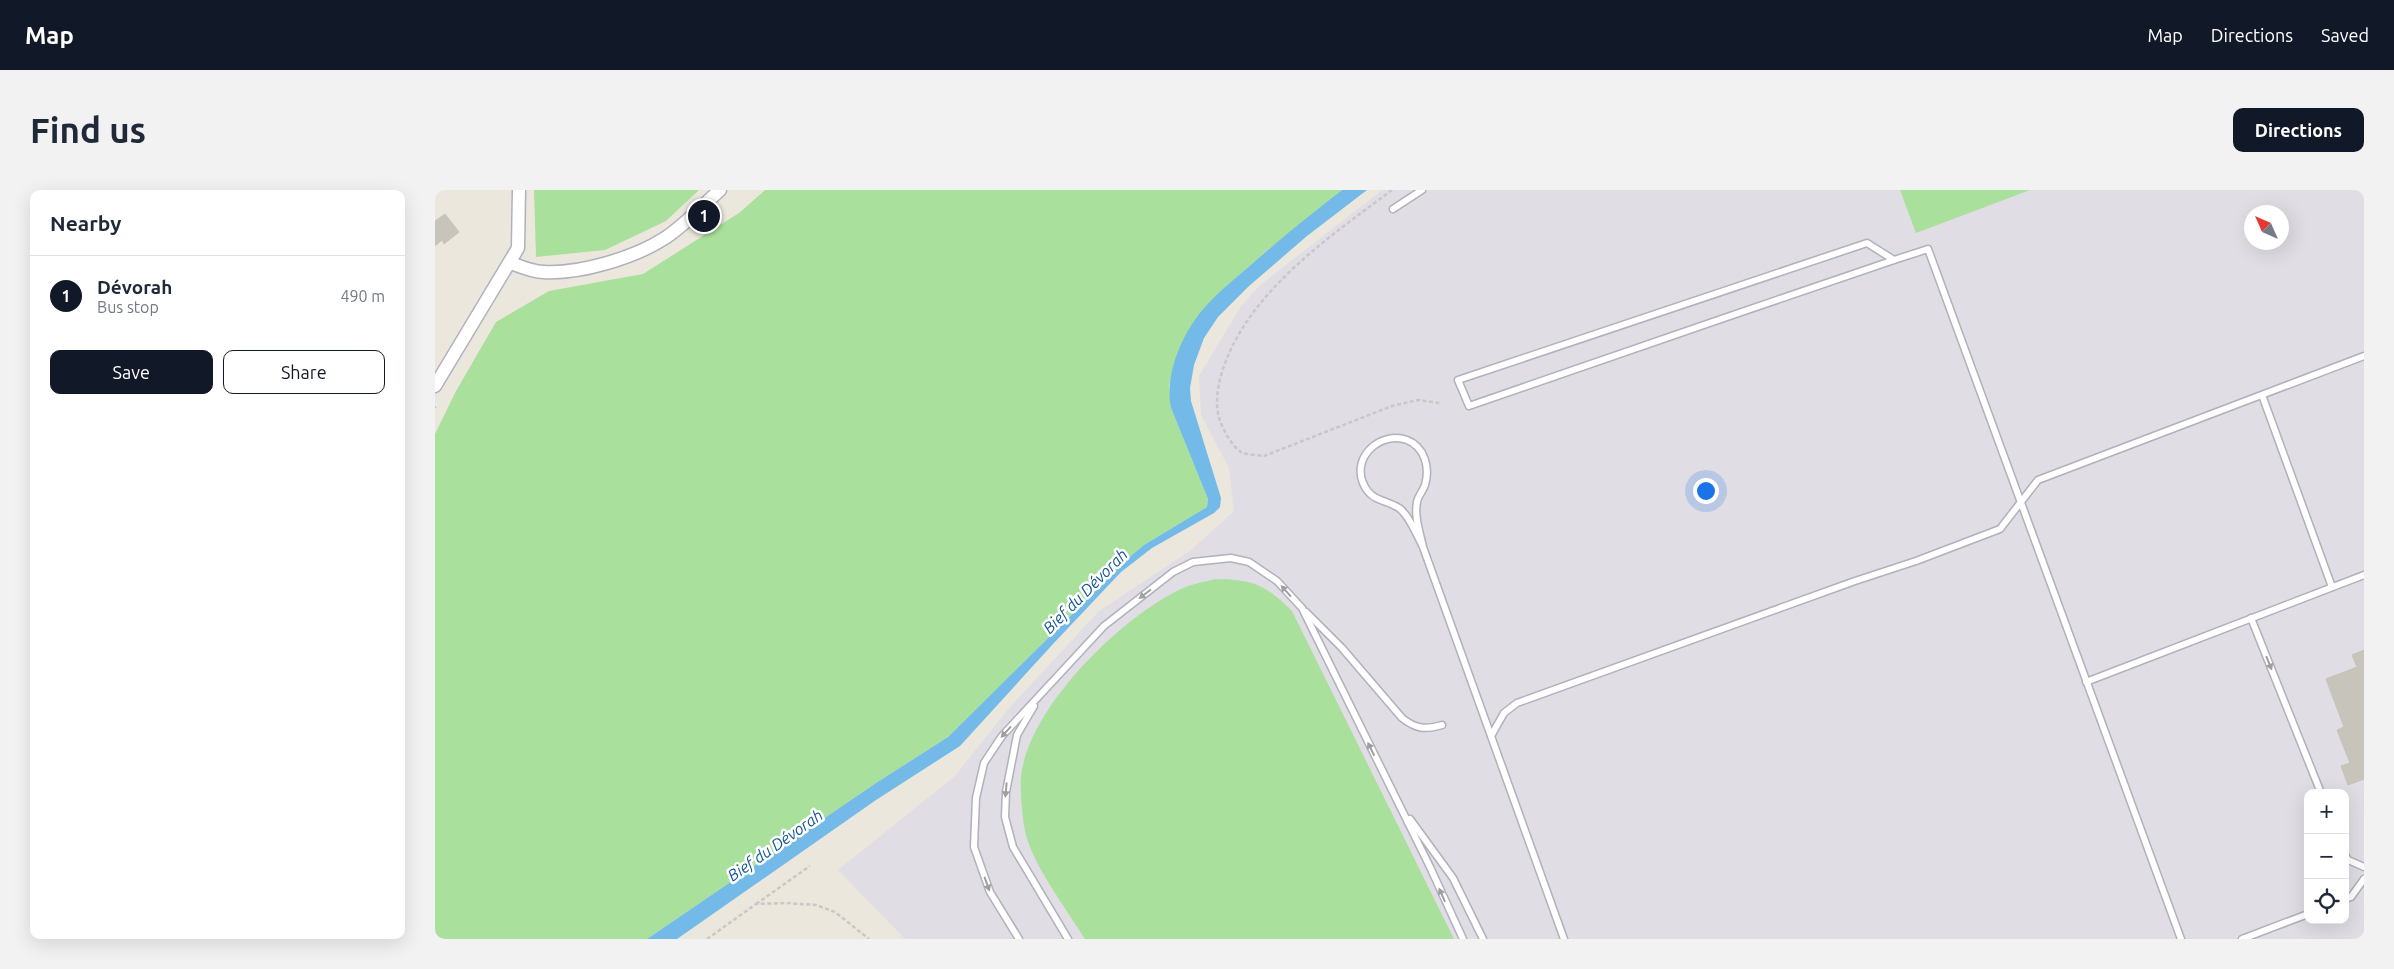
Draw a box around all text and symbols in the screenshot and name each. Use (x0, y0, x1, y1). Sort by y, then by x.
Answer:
text: Map (25, 22, 74, 49)
text: Map (2147, 25, 2183, 45)
text: Directions (2211, 25, 2293, 45)
text: Saved (2321, 25, 2369, 45)
button: Directions (2233, 108, 2364, 152)
text: Find us (30, 110, 146, 150)
pin: 1 (688, 197, 720, 235)
north arrow (2244, 205, 2289, 250)
text: Nearby (50, 211, 121, 235)
text: Dévorah (97, 276, 172, 298)
text: 1 (61, 287, 71, 305)
text: 490 m (340, 287, 385, 305)
text: Bus stop (97, 298, 159, 316)
button: Save (50, 350, 213, 394)
button: Share (223, 350, 385, 394)
your location (1693, 478, 1719, 504)
water label: Bief du Dévorah (1039, 545, 1131, 637)
one-way arrow (1280, 585, 1292, 597)
one-way arrow (1139, 589, 1152, 600)
one-way arrow (2266, 656, 2274, 670)
one-way arrow (1000, 726, 1012, 738)
one-way arrow (1367, 741, 1375, 756)
one-way arrow (1002, 783, 1010, 799)
map controls (2304, 789, 2349, 924)
button: + (2304, 789, 2349, 834)
water label: Bief du Dévorah (724, 805, 826, 885)
button: − (2304, 834, 2349, 879)
one-way arrow (983, 877, 991, 892)
button: locate (2304, 879, 2349, 924)
one-way arrow (1438, 888, 1446, 902)

